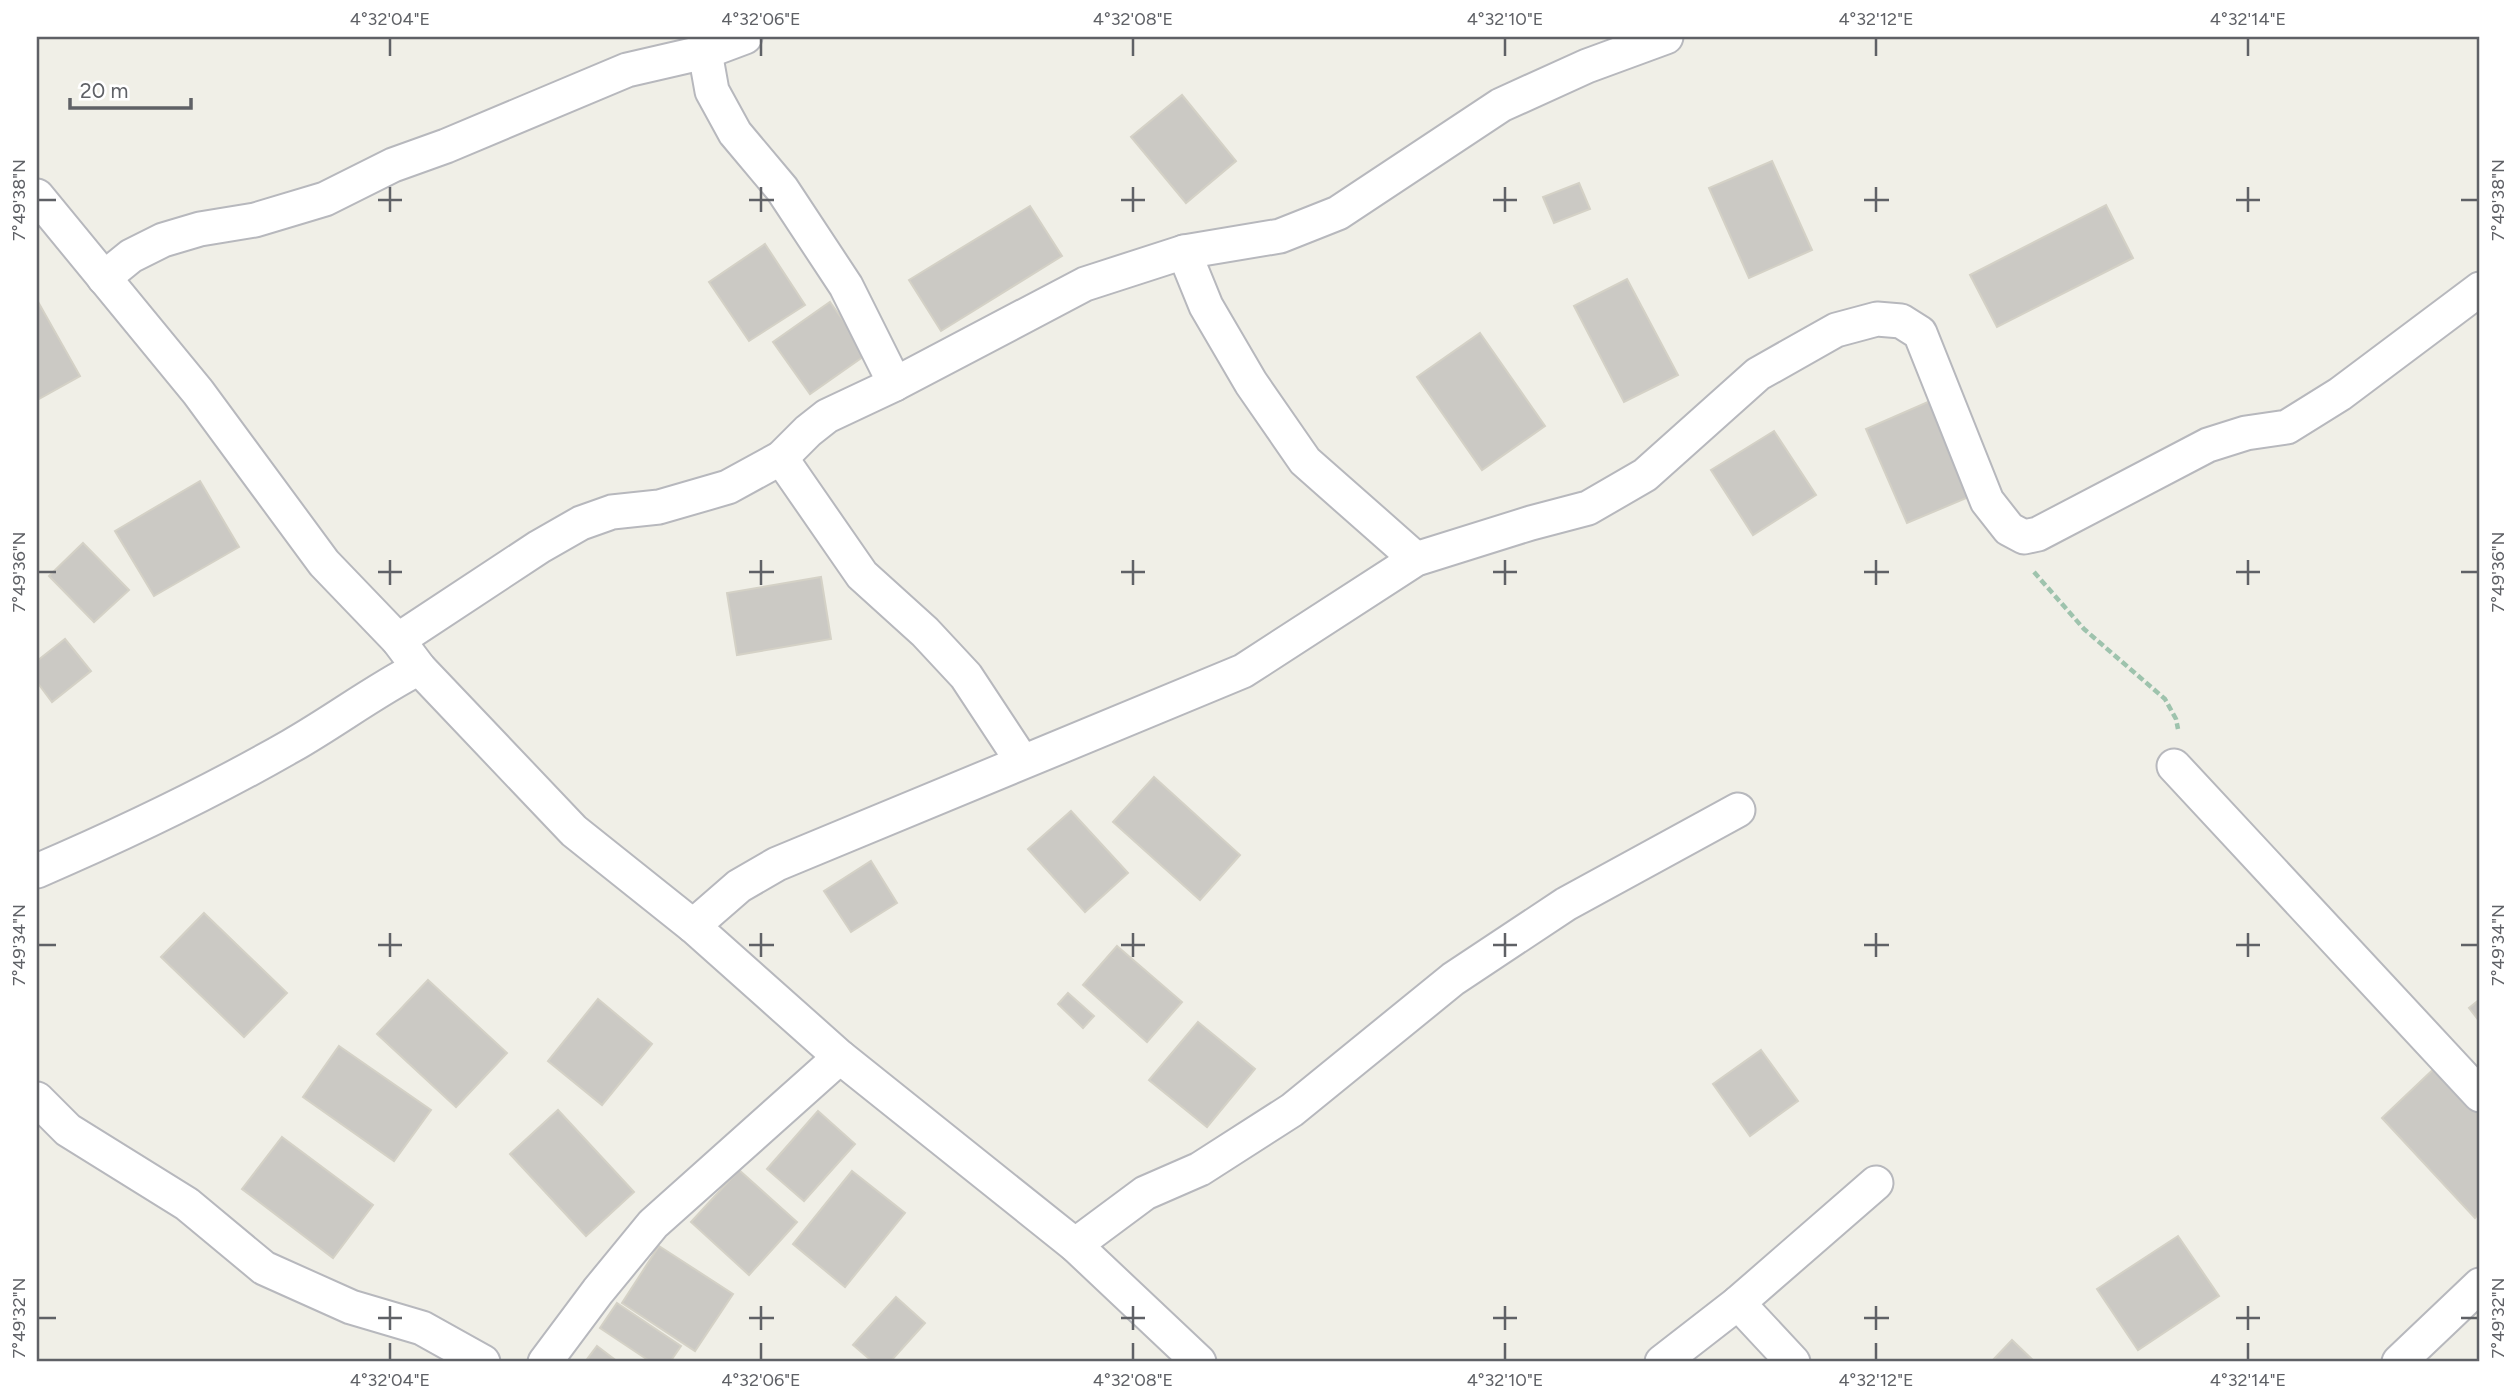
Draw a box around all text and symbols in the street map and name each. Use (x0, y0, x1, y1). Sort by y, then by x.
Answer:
text: 4°32'04"E (350, 8, 430, 30)
text: 4°32'06"E (721, 8, 801, 30)
text: 4°32'08"E (1093, 8, 1173, 30)
text: 4°32'10"E (1467, 8, 1543, 30)
text: 4°32'12"E (1838, 8, 1914, 30)
text: 4°32'14"E (2210, 8, 2286, 30)
scale bar (70, 66, 191, 110)
text: 20 m (80, 78, 128, 103)
text: 7°49'38"N (8, 159, 30, 241)
text: 7°49'38"N (2487, 159, 2509, 241)
text: 7°49'36"N (8, 532, 30, 612)
text: 7°49'36"N (2487, 532, 2509, 612)
text: 7°49'34"N (8, 904, 30, 986)
text: 7°49'34"N (2487, 904, 2509, 986)
text: 7°49'32"N (8, 1278, 30, 1358)
text: 7°49'32"N (2487, 1278, 2509, 1358)
text: 4°32'04"E (350, 1369, 430, 1391)
text: 4°32'06"E (721, 1369, 801, 1391)
text: 4°32'08"E (1093, 1369, 1173, 1391)
text: 4°32'10"E (1467, 1369, 1543, 1391)
text: 4°32'12"E (1838, 1369, 1914, 1391)
text: 4°32'14"E (2210, 1369, 2286, 1391)

